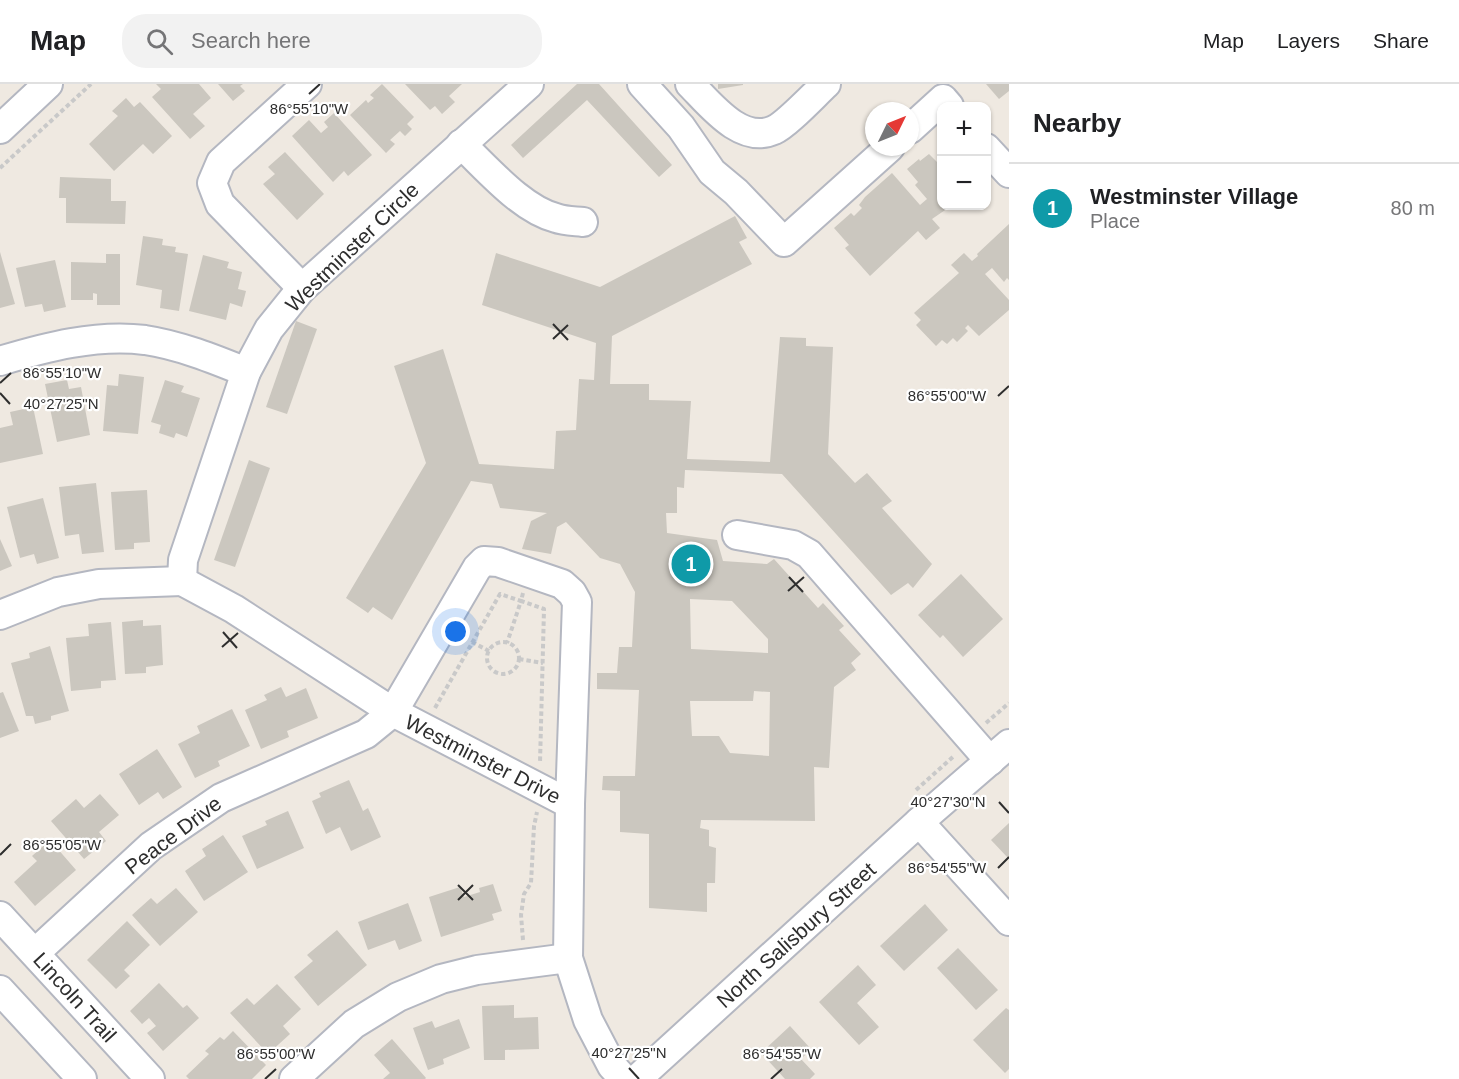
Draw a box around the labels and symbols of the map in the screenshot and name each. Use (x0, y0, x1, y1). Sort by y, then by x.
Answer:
text: 86°55'10"W (270, 100, 349, 117)
north arrow (865, 102, 919, 156)
street label: Westminster Circle (281, 178, 423, 316)
text: 86°55'10"W (23, 364, 102, 381)
text: 86°55'00"W (908, 387, 987, 404)
text: 40°27'25"N (23, 395, 99, 412)
pin: 1 (672, 542, 710, 586)
your location (441, 617, 470, 646)
street label: Westminster Drive (402, 710, 564, 808)
street label: Peace Drive (120, 791, 226, 879)
text: 40°27'30"N (910, 793, 986, 810)
text: 86°55'05"W (23, 836, 102, 853)
street label: North Salisbury Street (712, 858, 880, 1012)
text: 86°54'55"W (908, 859, 987, 876)
street label: Lincoln Trail (29, 948, 121, 1046)
text: 40°27'25"N (591, 1044, 667, 1061)
text: 86°55'00"W (237, 1045, 316, 1062)
text: 86°54'55"W (743, 1045, 822, 1062)

